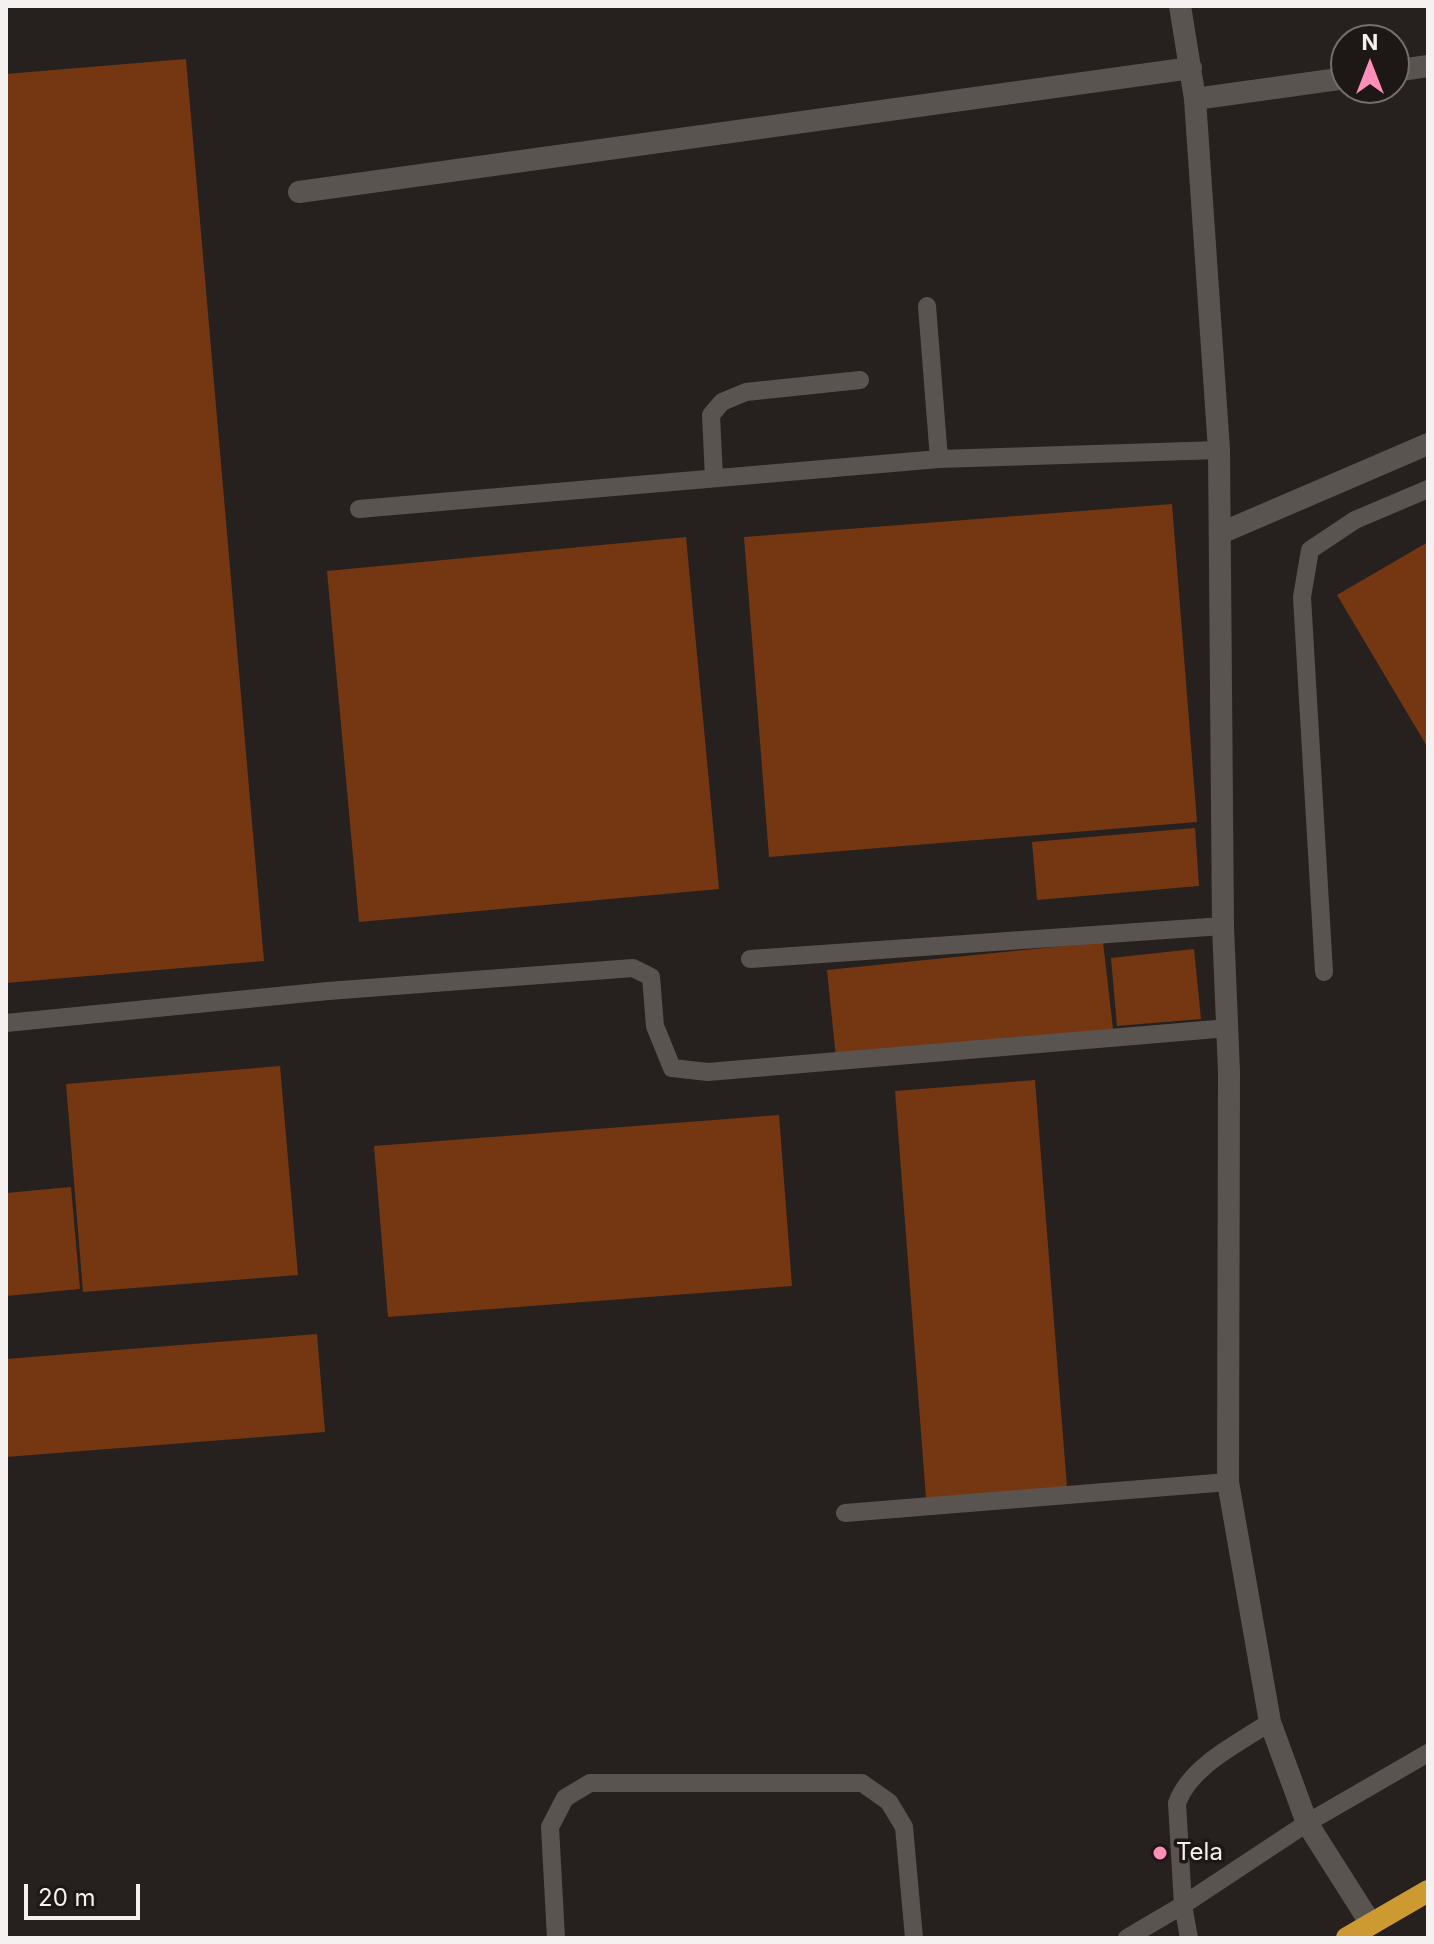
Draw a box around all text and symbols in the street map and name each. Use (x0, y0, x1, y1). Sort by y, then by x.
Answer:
north arrow (1330, 24, 1410, 104)
text: N (1362, 29, 1378, 55)
place label: Tela (1176, 1839, 1223, 1867)
marker: Tela (1151, 1844, 1169, 1862)
scale bar (28, 1868, 144, 1918)
text: 20 m (38, 1883, 96, 1912)

